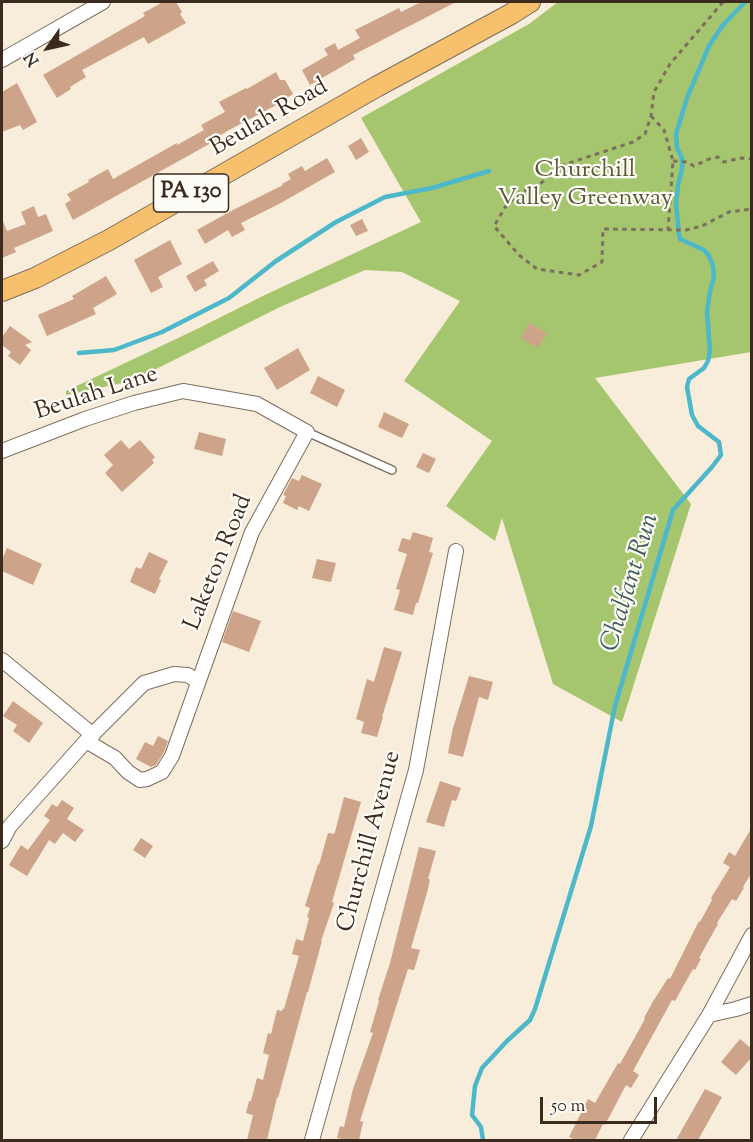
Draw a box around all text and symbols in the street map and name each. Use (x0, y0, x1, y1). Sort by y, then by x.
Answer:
north arrow (18, 18, 78, 78)
text: N (20, 47, 46, 70)
street label: Beulah Road (206, 74, 334, 164)
park label: Churchill Valley Greenway (497, 158, 673, 214)
road number: PA 130 (154, 174, 228, 212)
street label: Beulah Lane (32, 362, 162, 428)
street label: Laketon Road (180, 491, 260, 635)
water label: Chalfant Run (596, 510, 668, 656)
street label: Churchill Avenue (333, 748, 409, 936)
scale bar (543, 1085, 660, 1123)
text: 50 m (551, 1094, 585, 1120)

